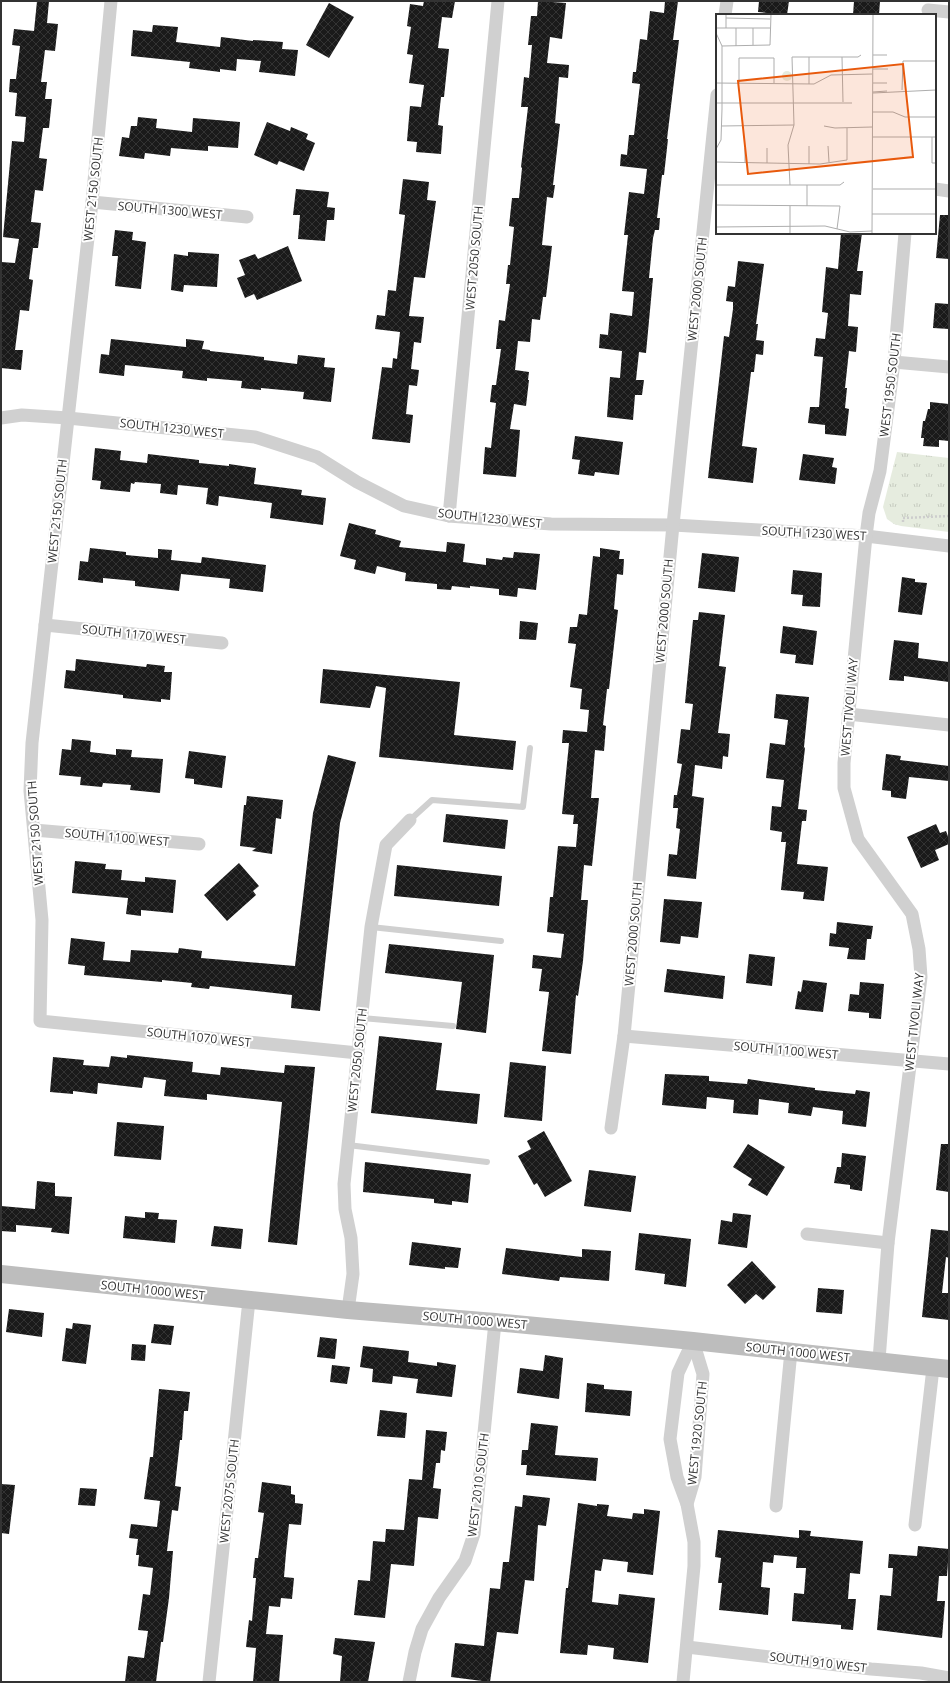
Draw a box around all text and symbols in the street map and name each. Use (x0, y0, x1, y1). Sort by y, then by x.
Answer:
inset map (716, 14, 936, 234)
street label: WEST 2150 SOUTH (79, 136, 107, 242)
street label: SOUTH 1300 WEST (117, 197, 223, 223)
street label: WEST 2050 SOUTH (461, 205, 487, 311)
street label: WEST 2000 SOUTH (683, 236, 711, 342)
street label: WEST 1950 SOUTH (875, 332, 905, 438)
street label: SOUTH 1230 WEST (119, 414, 225, 442)
street label: WEST 2150 SOUTH (43, 458, 71, 564)
street label: SOUTH 1230 WEST (437, 504, 543, 532)
street label: SOUTH 1230 WEST (761, 522, 867, 544)
street label: WEST 2000 SOUTH (651, 558, 677, 664)
street label: SOUTH 1170 WEST (81, 620, 187, 648)
street label: WEST TIVOLI WAY (836, 657, 862, 757)
street label: WEST 2150 SOUTH (23, 780, 47, 886)
street label: SOUTH 1100 WEST (64, 824, 170, 850)
street label: WEST 2000 SOUTH (620, 881, 646, 987)
street label: WEST TIVOLI WAY (900, 972, 928, 1072)
street label: WEST 2050 SOUTH (343, 1007, 371, 1113)
street label: SOUTH 1070 WEST (146, 1023, 252, 1051)
street label: SOUTH 1100 WEST (733, 1037, 839, 1063)
street label: SOUTH 1000 WEST (100, 1276, 206, 1304)
street label: SOUTH 1000 WEST (422, 1307, 528, 1333)
street label: SOUTH 1000 WEST (745, 1338, 851, 1366)
street label: WEST 1920 SOUTH (683, 1380, 711, 1486)
street label: WEST 2010 SOUTH (463, 1432, 493, 1538)
street label: WEST 2075 SOUTH (215, 1438, 243, 1544)
street label: SOUTH 910 WEST (768, 1648, 868, 1676)

